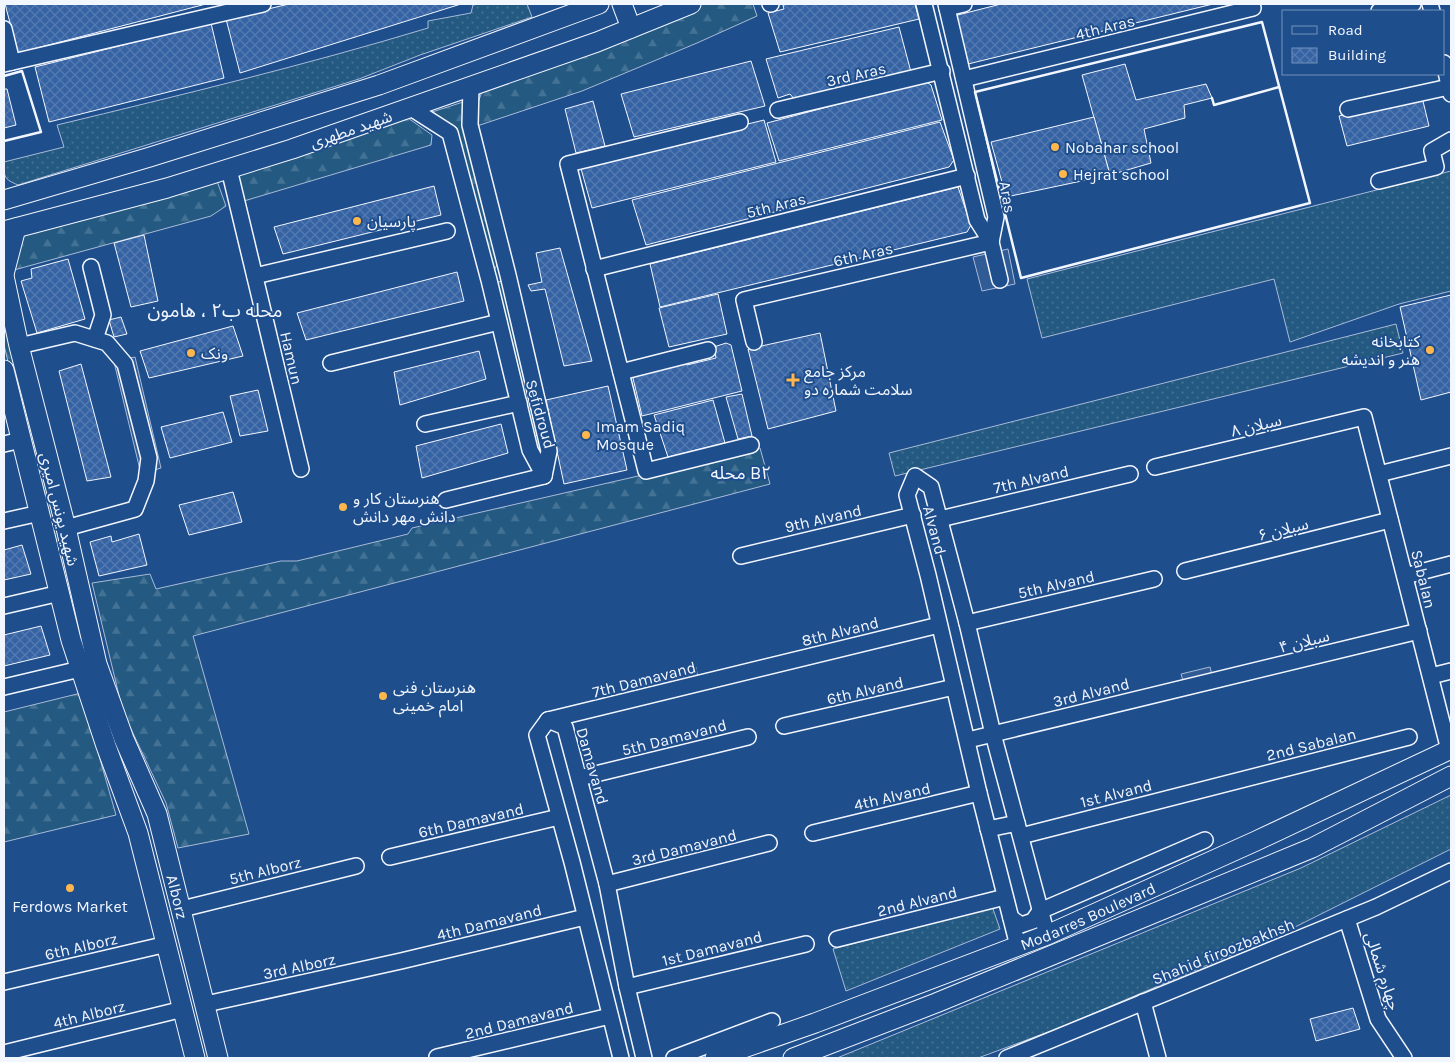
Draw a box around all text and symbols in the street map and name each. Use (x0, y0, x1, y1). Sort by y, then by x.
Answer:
legend (1282, 10, 1445, 75)
street label: 4th Aras (1073, 11, 1137, 44)
text: Road (1328, 21, 1363, 39)
text: Building (1328, 46, 1386, 64)
street label: 3rd Aras (824, 58, 888, 91)
street label: شهید مطهری (308, 107, 395, 152)
place label: Nobahar school (1065, 138, 1179, 157)
marker: Nobahar school (1049, 141, 1061, 153)
place label: Hejrat school (1073, 165, 1170, 184)
marker: Hejrat school (1057, 168, 1069, 180)
street label: Aras (995, 180, 1020, 215)
street label: 5th Aras (744, 189, 808, 222)
place label: پارسیان (367, 212, 416, 232)
marker: پارسیان (351, 215, 363, 227)
street label: 6th Aras (831, 238, 895, 271)
district label: محله ب۲ ، هامون (148, 300, 282, 322)
street label: Hamun (276, 330, 307, 386)
place label: کتابخانه هنر و اندیشه (1341, 332, 1420, 369)
place label: ونک (201, 344, 228, 363)
marker: کتابخانه هنر و اندیشه (1424, 344, 1436, 356)
marker: ونک (185, 347, 197, 359)
place label: مرکز جامع سلامت شماره دو (804, 362, 913, 399)
marker: مرکز جامع سلامت شماره دو (786, 373, 800, 387)
street label: Sefidroud (522, 377, 559, 451)
street label: سبلان ۸ (1229, 410, 1283, 441)
place label: Imam Sadiq Mosque (596, 417, 685, 454)
marker: Imam Sadiq Mosque (580, 429, 592, 441)
street label: شهید یونس امیری (36, 450, 83, 568)
district label: محله B۲ (711, 462, 771, 484)
street label: 7th Alvand (992, 462, 1071, 497)
place label: هنرستان کار و دانش مهر دانش (353, 489, 456, 526)
street label: 9th Alvand (783, 500, 863, 537)
marker: هنرستان کار و دانش مهر دانش (337, 501, 349, 513)
street label: Alvand (919, 504, 950, 557)
street label: سبلان ۶ (1256, 514, 1310, 545)
street label: Sabalan (1407, 548, 1440, 610)
street label: 5th Alvand (1016, 566, 1096, 603)
street label: 8th Alvand (800, 613, 881, 650)
street label: سبلان ۴ (1277, 626, 1331, 657)
street label: 7th Damavand (590, 657, 698, 702)
street label: 6th Alvand (825, 672, 905, 709)
street label: 3rd Alvand (1051, 674, 1131, 711)
place label: هنرستان فنی امام خمینی (393, 678, 476, 718)
marker: هنرستان فنی امام خمینی (377, 690, 389, 702)
street label: 5th Damavand (620, 715, 729, 760)
street label: 2nd Sabalan (1264, 724, 1358, 765)
street label: Damavand (572, 725, 613, 807)
street label: 1st Alvand (1078, 775, 1154, 812)
street label: 4th Alvand (852, 778, 932, 815)
street label: 6th Damavand (416, 799, 526, 842)
street label: 3rd Damavand (630, 825, 739, 870)
street label: 5th Alborz (227, 852, 303, 889)
street label: Alborz (162, 873, 192, 921)
street label: Modarres Boulevard (1018, 878, 1159, 954)
marker: Ferdows Market (64, 882, 76, 894)
street label: 2nd Alvand (875, 882, 959, 921)
place label: Ferdows Market (12, 897, 128, 916)
street label: 4th Damavand (435, 900, 544, 945)
street label: Shahid firoozbakhsh (1149, 914, 1297, 989)
street label: 1st Damavand (660, 927, 764, 970)
street label: 6th Alborz (43, 929, 119, 964)
street label: چهارم شمالی (1358, 930, 1404, 1014)
street label: 3rd Alborz (261, 950, 337, 983)
street label: 4th Alborz (51, 996, 127, 1033)
street label: 2nd Damavand (463, 998, 575, 1043)

